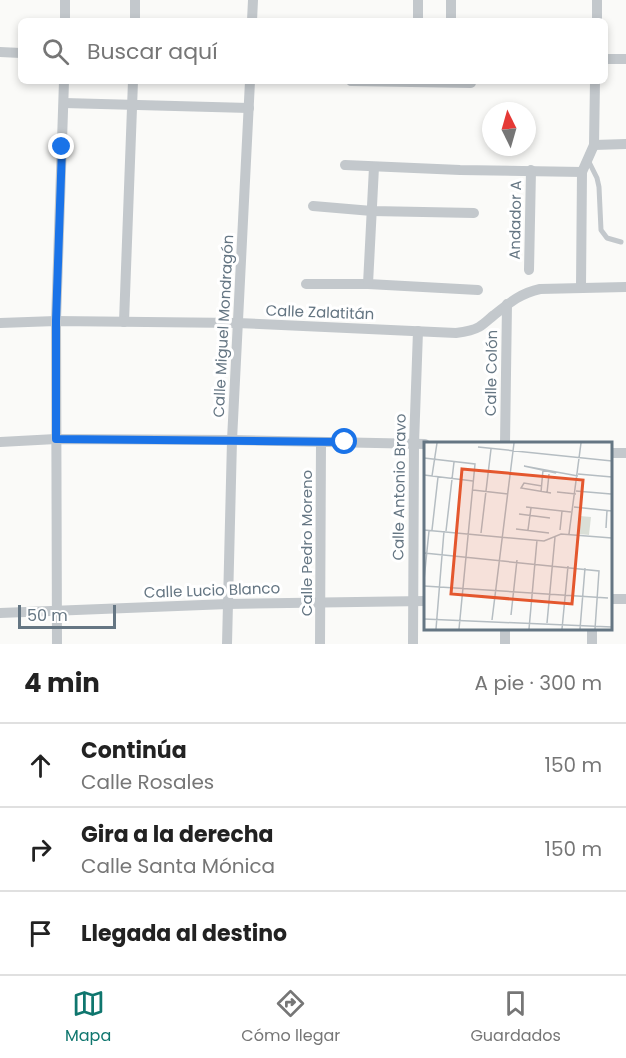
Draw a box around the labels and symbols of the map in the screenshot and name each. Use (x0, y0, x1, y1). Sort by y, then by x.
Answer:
north arrow (482, 102, 536, 156)
route end (48, 133, 74, 159)
street label: Andador A (504, 180, 526, 260)
street label: Calle Miguel Mondragón (208, 234, 238, 418)
street label: Calle Zalatitán (265, 300, 375, 324)
street label: Calle Colón (480, 330, 502, 416)
street label: Calle Antonio Bravo (387, 413, 411, 561)
route start (331, 428, 357, 454)
inset map (424, 442, 611, 629)
street label: Calle Pedro Moreno (296, 470, 317, 616)
street label: Calle Lucio Blanco (144, 577, 280, 603)
scale bar (18, 602, 116, 630)

